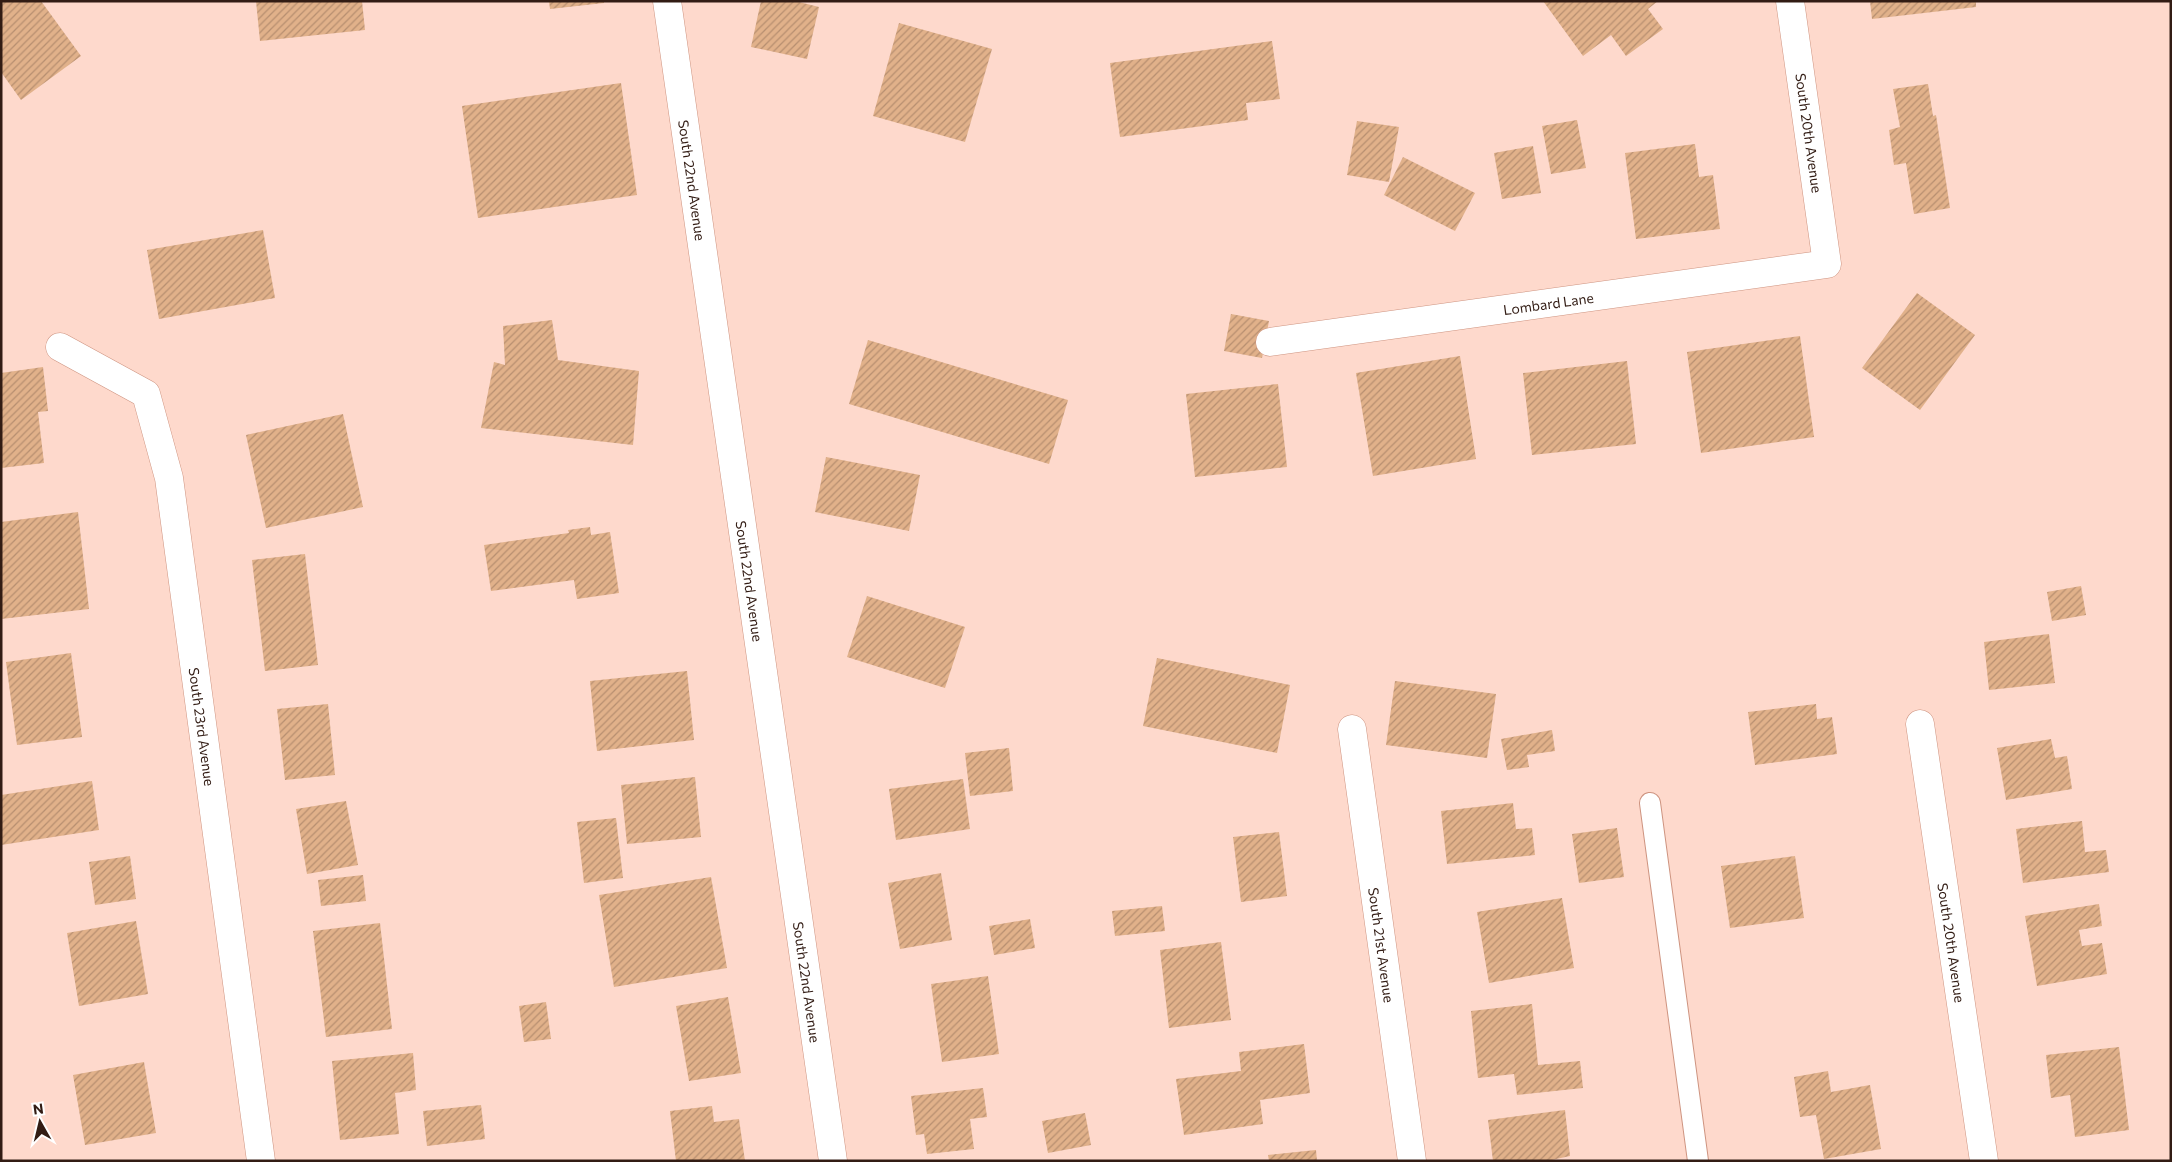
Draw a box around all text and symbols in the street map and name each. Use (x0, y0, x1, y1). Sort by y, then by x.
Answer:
street label: South 20th Avenue (1792, 72, 1826, 194)
street label: South 22nd Avenue (676, 119, 710, 242)
street label: Lombard Lane (1502, 288, 1595, 318)
street label: South 22nd Avenue (733, 520, 767, 643)
street label: South 23rd Avenue (186, 666, 219, 787)
street label: South 20th Avenue (1935, 882, 1969, 1004)
street label: South 21st Avenue (1366, 886, 1398, 1004)
street label: South 22nd Avenue (790, 920, 824, 1044)
north arrow (15, 1097, 65, 1147)
text: N (32, 1099, 45, 1118)

